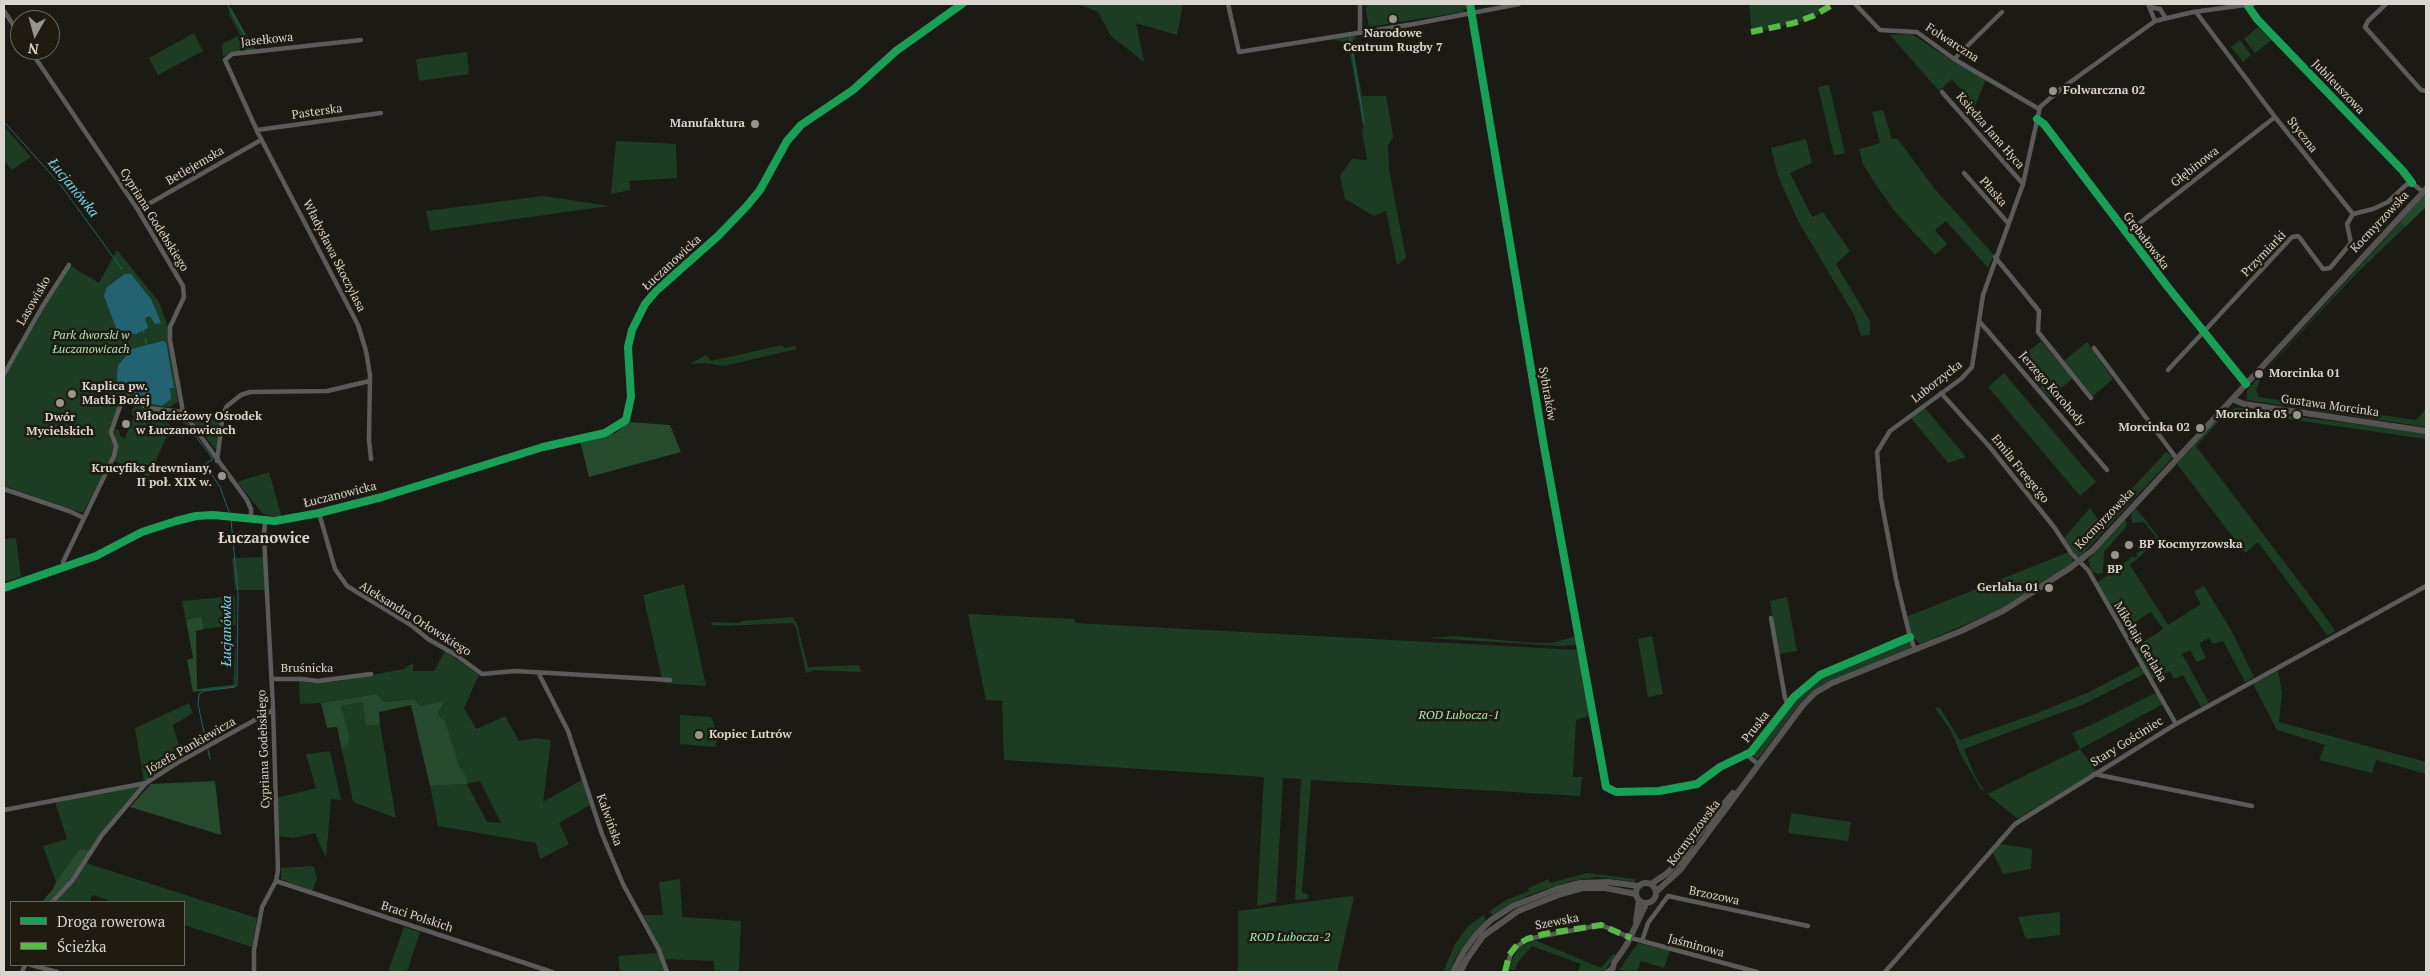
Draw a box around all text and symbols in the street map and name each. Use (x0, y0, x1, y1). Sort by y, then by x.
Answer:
north arrow (10, 10, 60, 60)
marker: Narodowe Centrum Rugby 7 (1387, 13, 1399, 25)
street label: Folwarczna (1923, 20, 1981, 66)
place label: Narodowe Centrum Rugby 7 (1343, 27, 1443, 55)
street label: Jasełkowa (240, 30, 294, 50)
text: N (27, 39, 40, 59)
street label: Jubileuszowa (2309, 57, 2367, 117)
place label: Folwarczna 02 (2063, 84, 2145, 98)
marker: Folwarczna 02 (2047, 85, 2059, 97)
street label: Księdza Jana Hyca (1953, 90, 2027, 172)
street label: Pasterska (291, 101, 343, 123)
street label: Styczna (2284, 114, 2320, 156)
place label: Manufaktura (670, 117, 745, 131)
marker: Manufaktura (749, 118, 761, 130)
street label: Betlejemska (163, 144, 227, 188)
street label: Głębinowa (2168, 144, 2222, 190)
water label: Łucjanówka (44, 155, 102, 221)
street label: Cypriana Godebskiego (116, 166, 192, 274)
street label: Płaska (1976, 174, 2010, 210)
street label: Kocmyrzowska (2348, 188, 2412, 256)
street label: Władysława Skoczylasa (299, 198, 369, 314)
street label: Grębałowska (2120, 209, 2172, 273)
street label: Przymiarki (2239, 228, 2289, 280)
street label: Łuczanowicka (640, 232, 704, 294)
street label: Lasowisko (14, 274, 54, 328)
park label: Park dworski w Łuczanowicach (52, 329, 130, 357)
street label: Jerzego Korohody (2016, 349, 2088, 429)
street label: Luborzycka (1909, 358, 1965, 406)
street label: Sybiraków (1535, 366, 1559, 422)
place label: Morcinka 01 (2269, 367, 2340, 381)
marker: Morcinka 01 (2253, 368, 2265, 380)
place label: Kaplica pw. Matki Bożej (82, 380, 150, 408)
marker: Kaplica pw. Matki Bożej (66, 388, 78, 400)
street label: Gustawa Morcinka (2280, 392, 2380, 420)
marker: Dwór Mycielskich (54, 397, 66, 409)
place label: Morcinka 03 (2216, 408, 2287, 422)
marker: Morcinka 03 (2291, 409, 2303, 421)
place label: Młodzieżowy Ośrodek w Łuczanowicach (136, 410, 262, 438)
place label: Dwór Mycielskich (26, 411, 94, 439)
marker: Młodzieżowy Ośrodek w Łuczanowicach (120, 418, 132, 430)
place label: Morcinka 02 (2119, 421, 2190, 435)
marker: Morcinka 02 (2194, 422, 2206, 434)
street label: Emila Freege'go (1988, 432, 2052, 506)
place label: Krucyfiks drewniany, II poł. XIX w. (91, 462, 212, 490)
marker: Krucyfiks drewniany, II poł. XIX w. (216, 470, 228, 482)
street label: Łuczanowicka (302, 479, 378, 511)
street label: Kocmyrzowska (2072, 486, 2138, 552)
district label: Łuczanowice (218, 530, 310, 548)
place label: BP Kocmyrzowska (2139, 538, 2243, 552)
marker: BP Kocmyrzowska (2123, 539, 2135, 551)
marker: BP (2109, 549, 2121, 561)
place label: BP (2107, 563, 2123, 577)
street label: Aleksandra Orłowskiego (356, 579, 474, 659)
place label: Gerlaha 01 (1977, 581, 2039, 595)
marker: Gerlaha 01 (2043, 582, 2055, 594)
water label: Łucjanówka (219, 596, 235, 666)
street label: Mikołaja Gerlaha (2110, 599, 2170, 685)
street label: Bruśnicka (281, 662, 333, 676)
street label: Cypriana Godebskiego (255, 689, 273, 809)
street label: Pruska (1739, 708, 1773, 746)
park label: ROD Lubocza-1 (1419, 709, 1499, 723)
street label: Józefa Pankiewicza (144, 714, 238, 778)
street label: Stary Gościniec (2088, 714, 2166, 770)
place label: Kopiec Lutrów (709, 728, 792, 742)
marker: Kopiec Lutrów (693, 729, 705, 741)
street label: Kalwińska (593, 792, 625, 848)
street label: Kocmyrzowska (1665, 797, 1723, 869)
street label: Brzozowa (1687, 884, 1741, 908)
street label: Braci Polskich (379, 899, 455, 935)
legend (10, 901, 185, 966)
text: Droga rowerowa (57, 911, 165, 931)
street label: Szewska (1534, 911, 1580, 933)
park label: ROD Lubocza-2 (1250, 931, 1330, 945)
street label: Jaśminowa (1666, 932, 1726, 960)
text: Ścieżka (57, 936, 107, 956)

